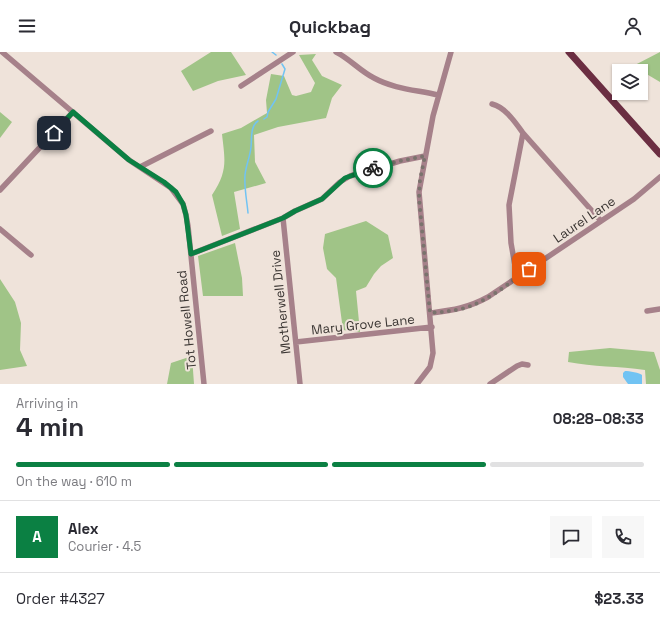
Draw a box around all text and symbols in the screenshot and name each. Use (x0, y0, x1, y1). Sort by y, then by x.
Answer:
icon: menu (16, 15, 38, 37)
text: Quickbag (289, 15, 371, 38)
icon: person (622, 15, 644, 37)
map controls (612, 64, 648, 100)
button: layers (612, 64, 648, 100)
pin (37, 116, 71, 150)
icon: home (43, 122, 65, 144)
courier (353, 148, 393, 188)
icon: bike (362, 157, 384, 179)
street label: Laurel Lane (550, 192, 619, 246)
street label: Motherwell Drive (267, 249, 294, 355)
pin (512, 252, 546, 286)
icon: bag (518, 258, 540, 280)
street label: Tot Howell Road (173, 270, 200, 370)
street label: Mary Grove Lane (310, 311, 416, 338)
text: Arriving in (16, 395, 78, 412)
text: 08:28–08:33 (553, 409, 644, 428)
text: 4 min (16, 410, 84, 444)
text: On the way · 610 m (16, 473, 132, 490)
button: chat (550, 516, 592, 558)
button: phone (602, 516, 644, 558)
text: Alex (68, 519, 99, 538)
text: A (32, 527, 42, 546)
text: Courier · 4.5 (68, 538, 141, 555)
text: Order #4327 (16, 589, 105, 608)
text: $23.33 (594, 589, 644, 608)

